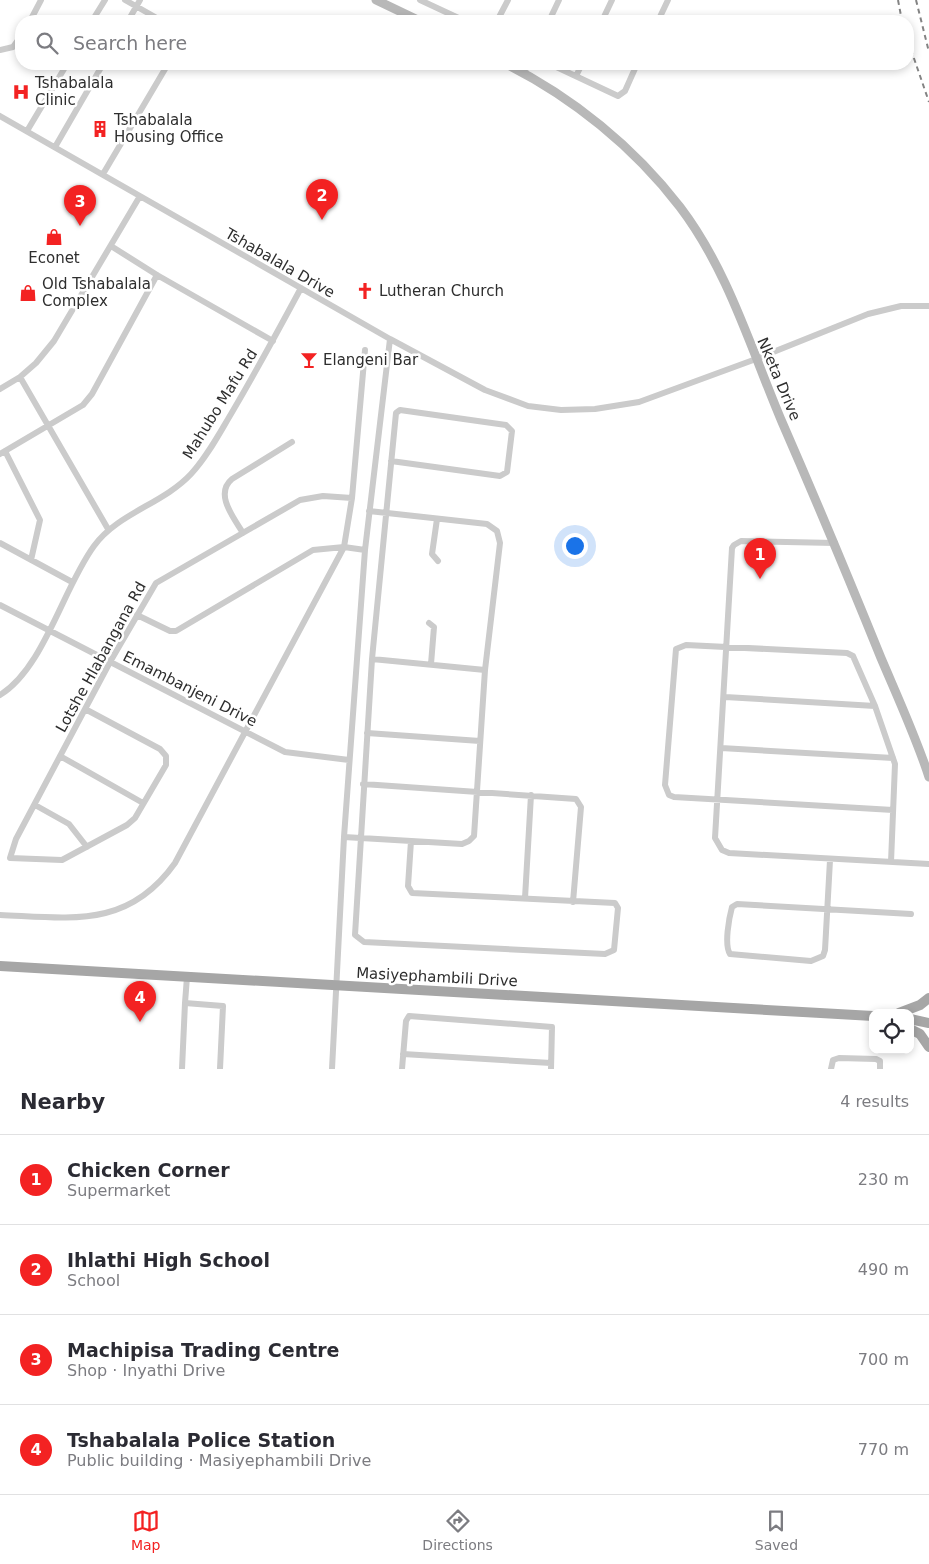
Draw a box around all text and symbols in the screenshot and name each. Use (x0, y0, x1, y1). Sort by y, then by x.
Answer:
search box (15, 15, 914, 70)
icon: search (33, 29, 61, 57)
text: Search here (73, 32, 187, 54)
place label: Tshabalala Clinic (34, 74, 114, 109)
hospital icon: Tshabalala Clinic (11, 82, 31, 102)
place label: Tshabalala Housing Office (113, 111, 224, 146)
building icon: Tshabalala Housing Office (90, 119, 110, 139)
pin: 2 (306, 179, 338, 220)
pin: 3 (64, 185, 96, 226)
street label: Tshabalala Drive (221, 224, 338, 302)
shop icon: Econet (44, 227, 64, 247)
place label: Econet (28, 249, 80, 267)
place label: Old Tshabalala Complex (42, 275, 151, 310)
church icon: Lutheran Church (355, 281, 375, 301)
place label: Lutheran Church (379, 282, 504, 300)
shop icon: Old Tshabalala Complex (18, 283, 38, 303)
street label: Nketa Drive (753, 335, 805, 423)
street label: Mahubo Mafu Rd (179, 346, 261, 462)
bar icon: Elangeni Bar (299, 350, 319, 370)
place label: Elangeni Bar (323, 351, 419, 369)
your location (562, 533, 588, 559)
pin: 1 (744, 538, 776, 579)
street label: Lotshe Hlabangana Rd (52, 579, 150, 735)
street label: Emambanjeni Drive (120, 647, 260, 731)
street label: Masiyephambili Drive (356, 964, 518, 990)
pin: 4 (124, 981, 156, 1022)
map controls (869, 1009, 914, 1054)
button: locate (869, 1009, 914, 1054)
text: Nearby (20, 1090, 105, 1114)
text: 4 results (840, 1092, 909, 1111)
text: Chicken Corner (67, 1159, 230, 1181)
text: 1 (30, 1170, 42, 1189)
text: 230 m (858, 1170, 909, 1189)
text: Supermarket (67, 1181, 170, 1200)
text: Ihlathi High School (67, 1249, 270, 1271)
text: 2 (30, 1260, 42, 1279)
text: 490 m (858, 1260, 909, 1279)
text: School (67, 1271, 120, 1290)
text: Machipisa Trading Centre (67, 1339, 340, 1361)
text: 3 (30, 1350, 42, 1369)
text: 700 m (858, 1350, 909, 1369)
text: Shop · Inyathi Drive (67, 1361, 225, 1380)
text: Tshabalala Police Station (67, 1429, 335, 1451)
text: 4 (30, 1440, 42, 1459)
text: 770 m (858, 1440, 909, 1459)
text: Public building · Masiyephambili Drive (67, 1451, 371, 1470)
tab: Map (131, 1507, 160, 1553)
tab: Directions (422, 1507, 493, 1553)
tab: Saved (755, 1507, 798, 1553)

